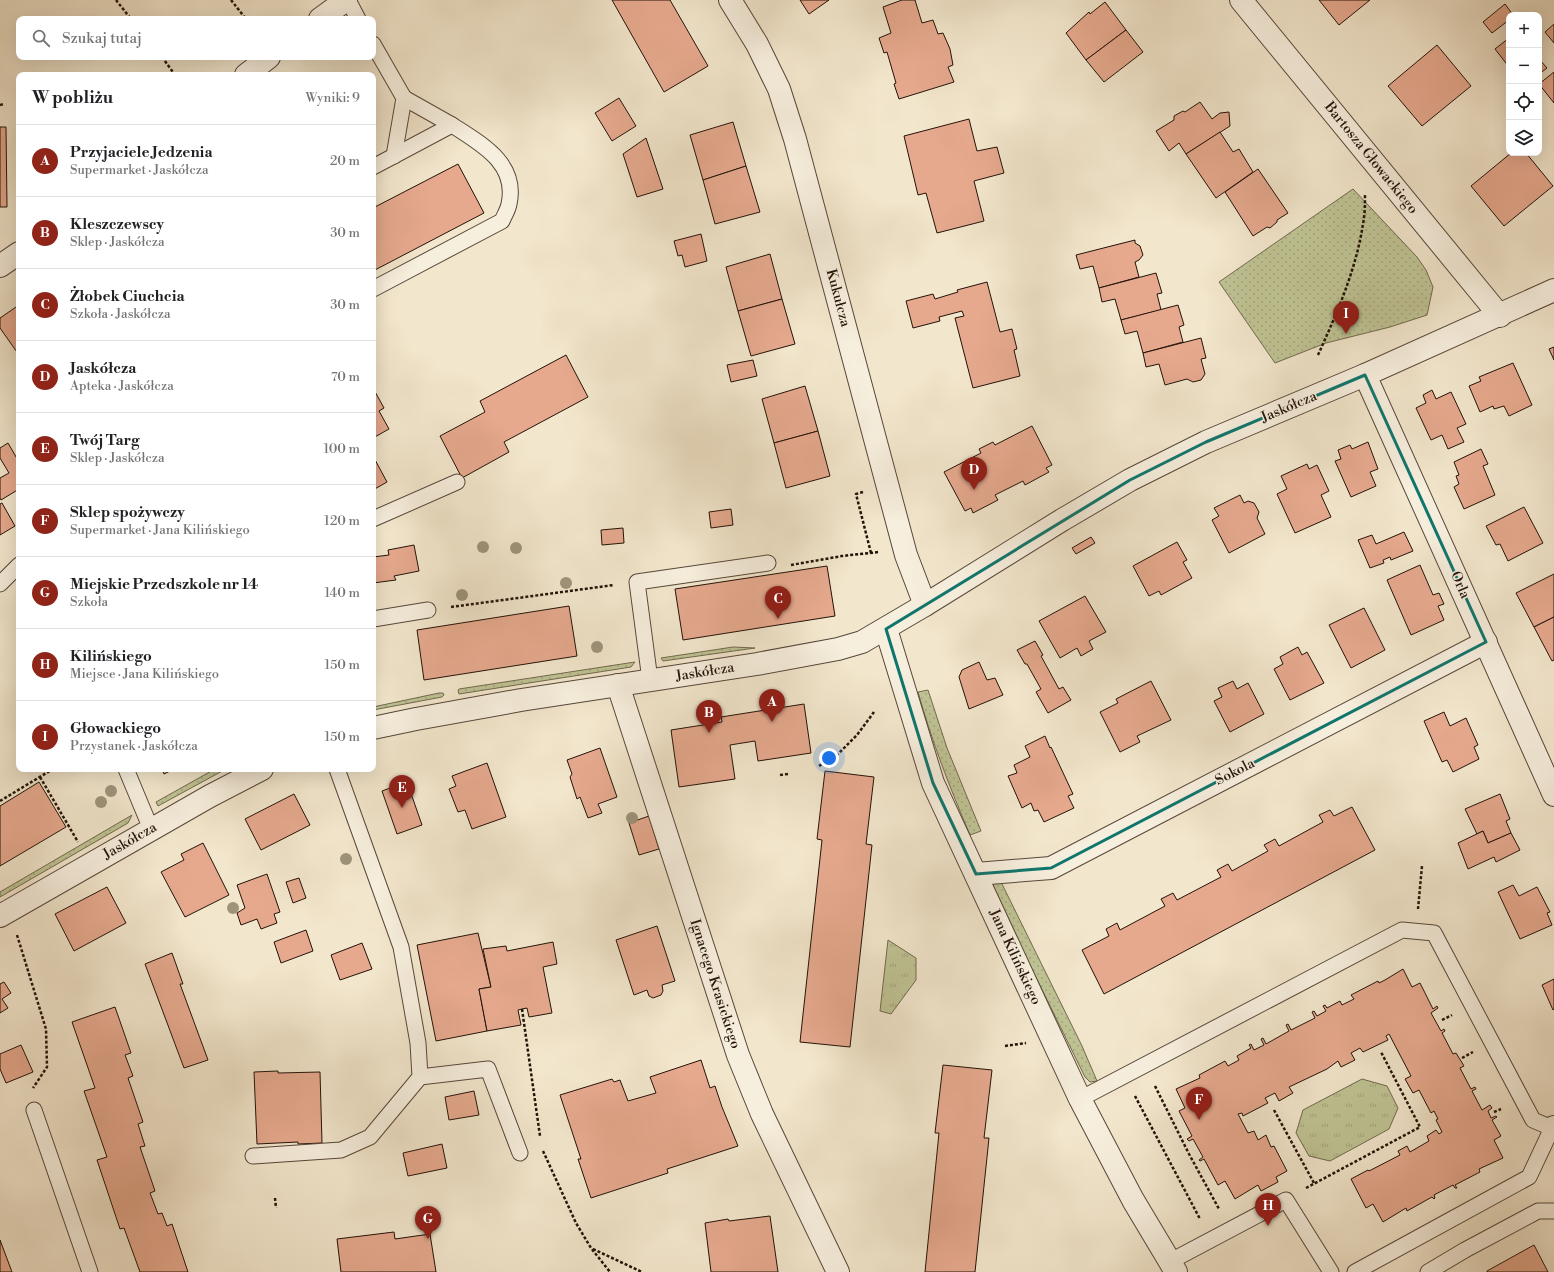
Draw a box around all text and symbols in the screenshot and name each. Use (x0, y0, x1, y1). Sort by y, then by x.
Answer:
map controls (1506, 12, 1542, 156)
button: + (1506, 12, 1542, 48)
search box (16, 16, 376, 60)
icon: search (30, 27, 52, 49)
text: Szukaj tutaj (62, 29, 142, 48)
button: − (1506, 48, 1542, 84)
button: locate (1506, 84, 1542, 120)
text: W pobliżu (32, 87, 113, 109)
text: Wyniki: 9 (306, 90, 360, 106)
street label: Bartosza Głowackiego (1320, 98, 1422, 218)
button: layers (1506, 120, 1542, 156)
text: Przyjaciele Jedzenia (70, 143, 213, 162)
text: A (40, 153, 50, 169)
text: 20 m (330, 153, 360, 169)
text: Supermarket · Jaskółcza (70, 162, 209, 178)
text: Kleszczewscy (70, 215, 164, 234)
text: B (40, 225, 50, 241)
text: 30 m (330, 225, 360, 241)
text: Sklep · Jaskółcza (70, 234, 165, 250)
street label: Kukułcza (822, 267, 855, 330)
text: Żłobek Ciuchcia (70, 287, 185, 306)
text: C (40, 297, 50, 313)
text: 30 m (330, 297, 360, 313)
pin: I (1333, 301, 1359, 334)
text: Szkoła · Jaskółcza (70, 306, 171, 322)
text: Jaskółcza (70, 359, 136, 378)
text: D (40, 369, 50, 385)
text: 70 m (331, 369, 360, 385)
text: Apteka · Jaskółcza (70, 378, 174, 394)
street label: Jaskółcza (1257, 387, 1321, 427)
text: Twój Targ (70, 431, 140, 450)
text: E (40, 441, 50, 457)
text: 100 m (324, 441, 360, 457)
text: Sklep · Jaskółcza (70, 450, 165, 466)
pin: D (961, 457, 987, 490)
text: Sklep spożywczy (70, 503, 185, 522)
text: F (40, 513, 50, 529)
text: 120 m (324, 513, 360, 529)
text: Supermarket · Jana Kilińskiego (70, 522, 250, 538)
street label: Orla (1446, 569, 1474, 602)
text: Miejskie Przedszkole nr 14 (70, 575, 258, 594)
text: G (40, 585, 50, 601)
text: 140 m (324, 585, 360, 601)
pin: C (765, 586, 791, 619)
text: Szkoła (70, 594, 108, 610)
text: Kilińskiego (70, 647, 152, 666)
text: H (40, 657, 50, 673)
text: 150 m (325, 657, 360, 673)
street label: Jaskółcza (673, 658, 737, 686)
text: Miejsce · Jana Kilińskiego (70, 666, 219, 682)
pin: A (759, 689, 785, 722)
pin: B (696, 700, 722, 733)
text: Głowackiego (70, 719, 161, 738)
text: I (42, 729, 48, 745)
text: 150 m (325, 729, 360, 745)
text: Przystanek · Jaskółcza (70, 738, 198, 754)
your location (819, 748, 839, 768)
street label: Sokola (1212, 754, 1259, 790)
pin: E (389, 775, 415, 808)
street label: Jaskółcza (99, 818, 161, 864)
street label: Jana Kilińskiego (985, 905, 1045, 1008)
street label: Ignacego Krasickiego (686, 917, 745, 1051)
pin: F (1186, 1087, 1212, 1120)
pin: H (1255, 1193, 1281, 1226)
pin: G (415, 1206, 441, 1239)

